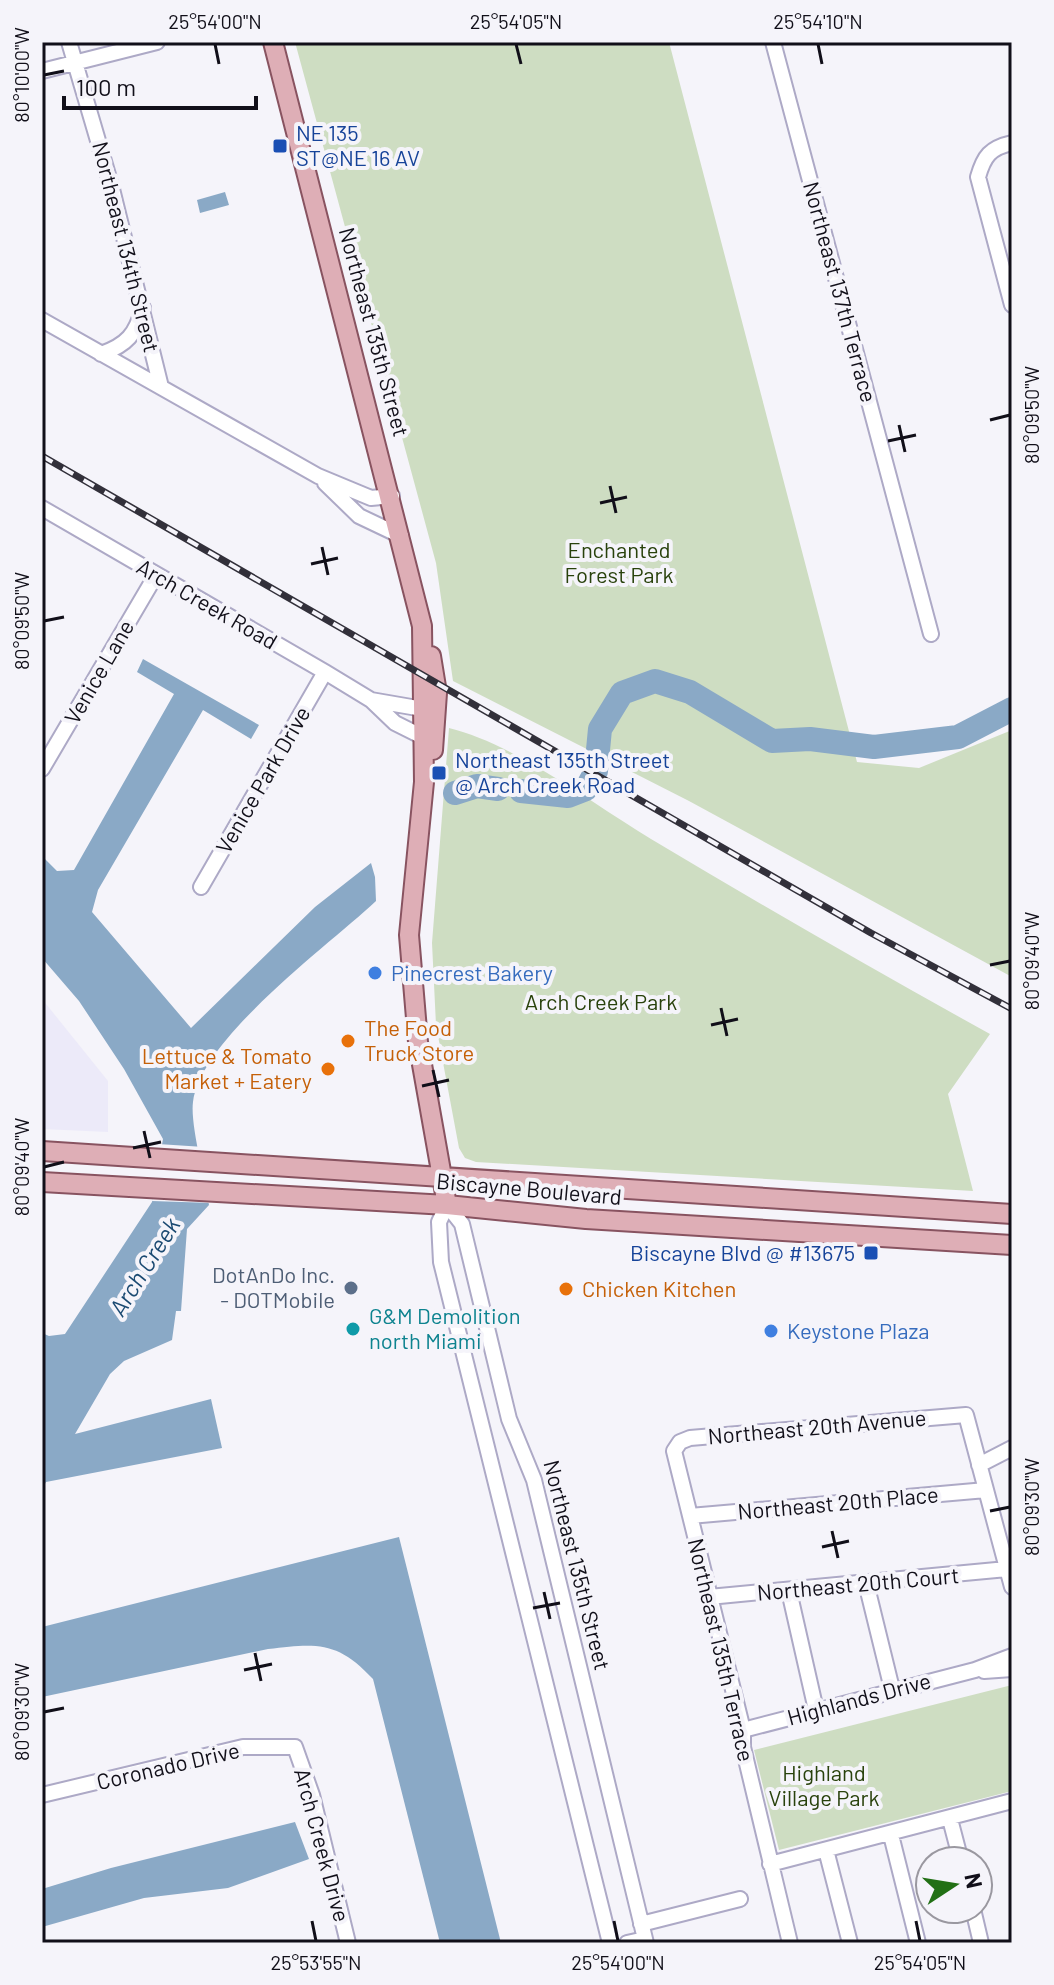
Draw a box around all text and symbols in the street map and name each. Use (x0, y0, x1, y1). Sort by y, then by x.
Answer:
text: 25°54'00"N (168, 9, 262, 33)
text: 25°54'05"N (470, 9, 562, 33)
text: 25°54'10"N (773, 9, 863, 33)
text: 80°10'00"W (9, 27, 33, 123)
scale bar (64, 60, 256, 110)
text: 100 m (76, 72, 136, 101)
place label: NE 135 ST@NE 16 AV (296, 119, 420, 170)
marker: NE 135 ST@NE 16 AV (271, 137, 289, 155)
street label: Northeast 134th Street (88, 139, 166, 355)
street label: Northeast 137th Terrace (799, 179, 883, 405)
street label: Northeast 135th Street (335, 224, 415, 439)
text: 80°09'50"W (1019, 366, 1043, 464)
park label: Enchanted Forest Park (564, 536, 674, 587)
street label: Arch Creek Road (133, 552, 282, 654)
text: 80°09'50"W (9, 572, 33, 670)
street label: Venice Lane (58, 615, 138, 728)
street label: Venice Park Drive (210, 701, 315, 858)
place label: Northeast 135th Street @ Arch Creek Road (455, 746, 670, 797)
marker: Northeast 135th Street @ Arch Creek Road (430, 764, 448, 782)
text: 80°09'40"W (1019, 911, 1043, 1010)
place label: Pinecrest Bakery (391, 959, 553, 985)
marker: Pinecrest Bakery (366, 964, 384, 982)
park label: Arch Creek Park (525, 988, 677, 1014)
place label: The Food Truck Store (364, 1014, 474, 1065)
marker: The Food Truck Store (339, 1032, 357, 1050)
place label: Lettuce & Tomato Market + Eatery (142, 1042, 312, 1093)
marker: Lettuce & Tomato Market + Eatery (319, 1060, 337, 1078)
text: 80°09'40"W (9, 1117, 33, 1216)
street label: Biscayne Boulevard (435, 1167, 623, 1209)
water label: Arch Creek (102, 1211, 186, 1321)
place label: Biscayne Blvd @ #13675 (630, 1239, 855, 1265)
marker: Biscayne Blvd @ #13675 (862, 1244, 880, 1262)
place label: DotAnDo Inc. - DOTMobile (212, 1261, 335, 1312)
place label: Chicken Kitchen (582, 1275, 736, 1301)
marker: DotAnDo Inc. - DOTMobile (342, 1279, 360, 1297)
marker: Chicken Kitchen (557, 1280, 575, 1298)
place label: G&M Demolition north Miami (369, 1302, 521, 1353)
place label: Keystone Plaza (787, 1317, 929, 1343)
marker: G&M Demolition north Miami (344, 1320, 362, 1338)
marker: Keystone Plaza (762, 1322, 780, 1340)
street label: Northeast 20th Avenue (707, 1404, 927, 1449)
street label: Northeast 135th Street (539, 1457, 617, 1672)
text: 80°09'30"W (1019, 1458, 1043, 1556)
street label: Northeast 20th Place (736, 1480, 939, 1524)
street label: Northeast 135th Terrace (684, 1536, 760, 1764)
street label: Northeast 20th Court (756, 1561, 960, 1605)
text: 80°09'30"W (9, 1663, 33, 1761)
street label: Highlands Drive (784, 1666, 933, 1730)
street label: Coronado Drive (94, 1736, 242, 1794)
park label: Highland Village Park (768, 1759, 880, 1810)
street label: Arch Creek Drive (290, 1765, 356, 1924)
north arrow (914, 1845, 994, 1925)
text: N (960, 1871, 989, 1890)
text: 25°53'55"N (270, 1950, 362, 1974)
text: 25°54'00"N (571, 1950, 665, 1974)
text: 25°54'05"N (874, 1950, 966, 1974)

